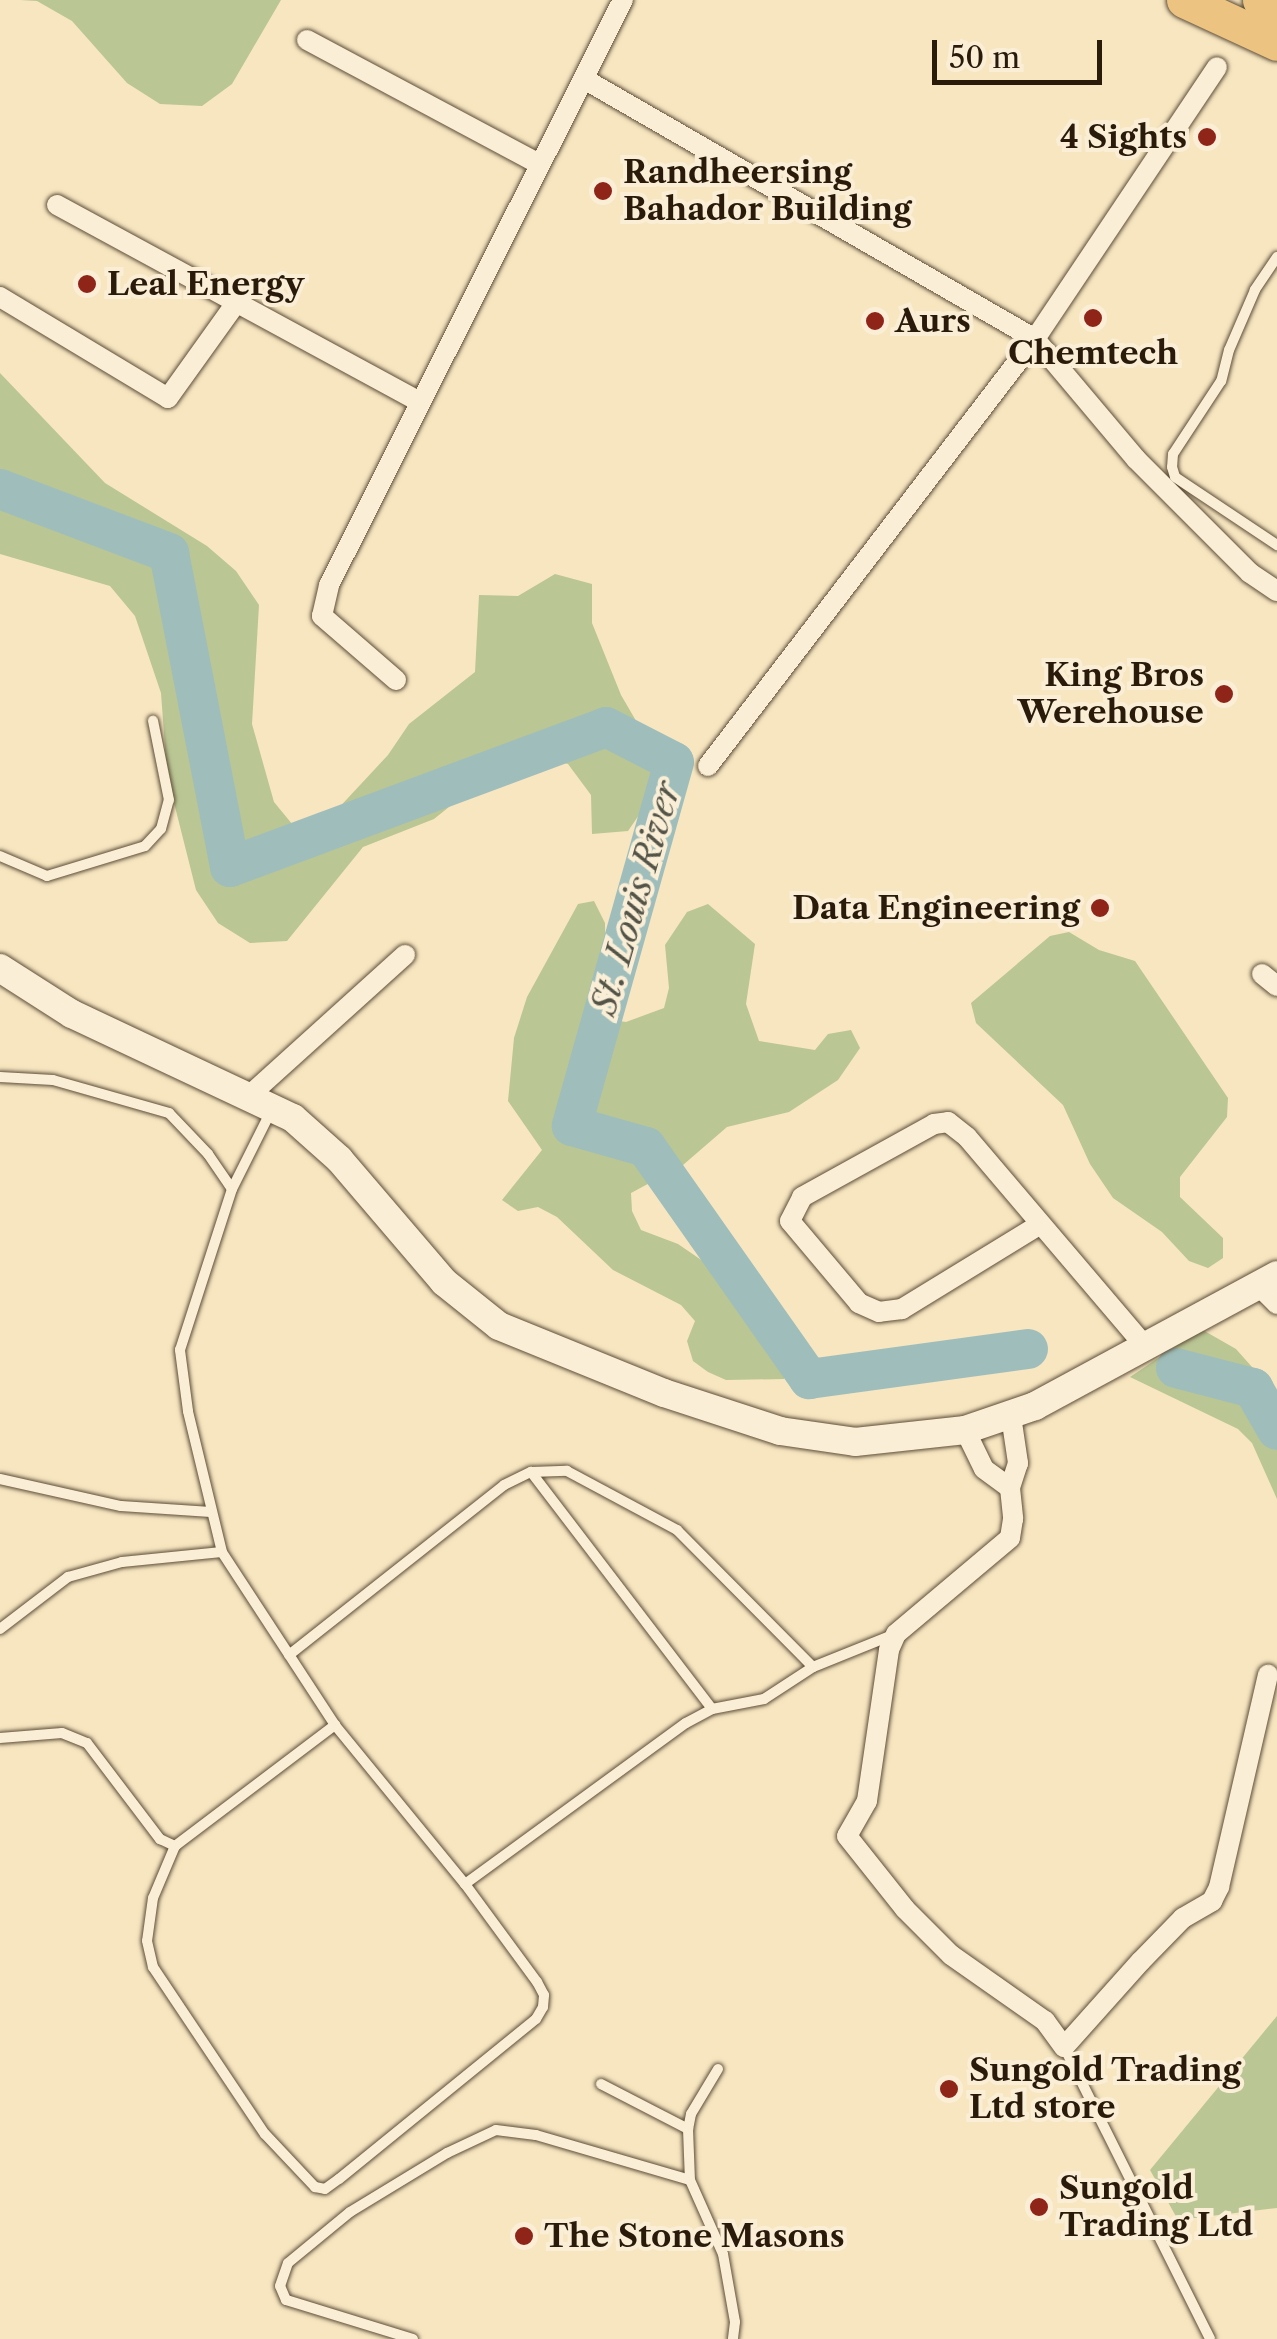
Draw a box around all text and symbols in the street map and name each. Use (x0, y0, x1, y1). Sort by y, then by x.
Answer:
scale bar (937, 20, 1107, 82)
text: 50 m (949, 39, 1020, 76)
place label: 4 Sights (1060, 118, 1187, 156)
marker: 4 Sights (1196, 126, 1218, 148)
place label: Randheersing Bahador Building (623, 154, 912, 229)
marker: Randheersing Bahador Building (592, 180, 614, 202)
place label: Leal Energy (107, 265, 304, 303)
marker: Leal Energy (76, 273, 98, 295)
place label: Aurs (895, 302, 971, 340)
marker: Chemtech (1082, 307, 1104, 329)
marker: Aurs (864, 310, 886, 332)
place label: Chemtech (1008, 334, 1178, 372)
place label: King Bros Werehouse (1018, 657, 1204, 732)
marker: King Bros Werehouse (1213, 683, 1235, 705)
water label: St. Louis River (583, 777, 689, 1019)
place label: Data Engineering (792, 889, 1080, 927)
marker: Data Engineering (1089, 897, 1111, 919)
place label: Sungold Trading Ltd store (969, 2052, 1242, 2127)
marker: Sungold Trading Ltd store (938, 2078, 960, 2100)
place label: Sungold Trading Ltd (1059, 2170, 1253, 2245)
marker: Sungold Trading Ltd (1028, 2196, 1050, 2218)
place label: The Stone Masons (544, 2217, 845, 2255)
marker: The Stone Masons (513, 2225, 535, 2247)

